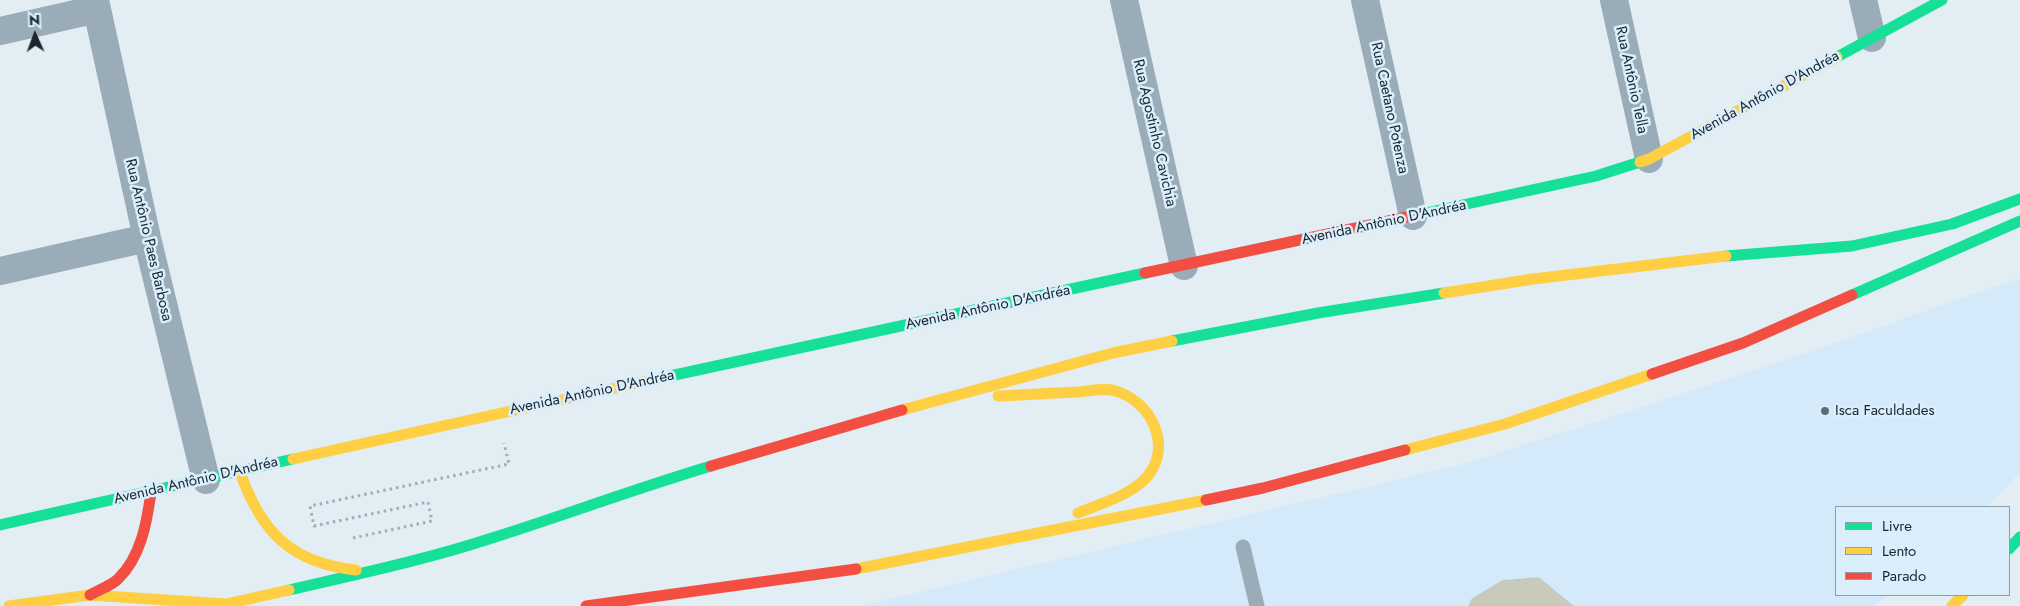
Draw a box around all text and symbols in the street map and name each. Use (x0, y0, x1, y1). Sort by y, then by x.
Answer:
north arrow (10, 10, 60, 60)
text: N (29, 10, 40, 30)
street label: Rua Antônio Tella (1611, 25, 1651, 135)
street label: Rua Caetano Potenza (1366, 41, 1412, 175)
street label: Avenida Antônio D'Andréa (1687, 47, 1843, 145)
street label: Rua Agostinho Cavichia (1128, 58, 1180, 208)
street label: Rua Antônio Paes Barbosa (121, 157, 175, 323)
street label: Avenida Antônio D'Andréa (1300, 197, 1468, 249)
street label: Avenida Antônio D'Andréa (904, 282, 1072, 334)
street label: Avenida Antônio D'Andréa (508, 367, 676, 419)
place label: Isca Faculdades (1835, 402, 1934, 420)
marker: Isca Faculdades (1819, 405, 1831, 417)
street label: Avenida Antônio D'Andréa (112, 453, 280, 509)
legend (1835, 506, 2010, 596)
text: Livre (1882, 515, 1912, 537)
text: Lento (1882, 540, 1916, 562)
text: Parado (1882, 565, 1926, 587)

